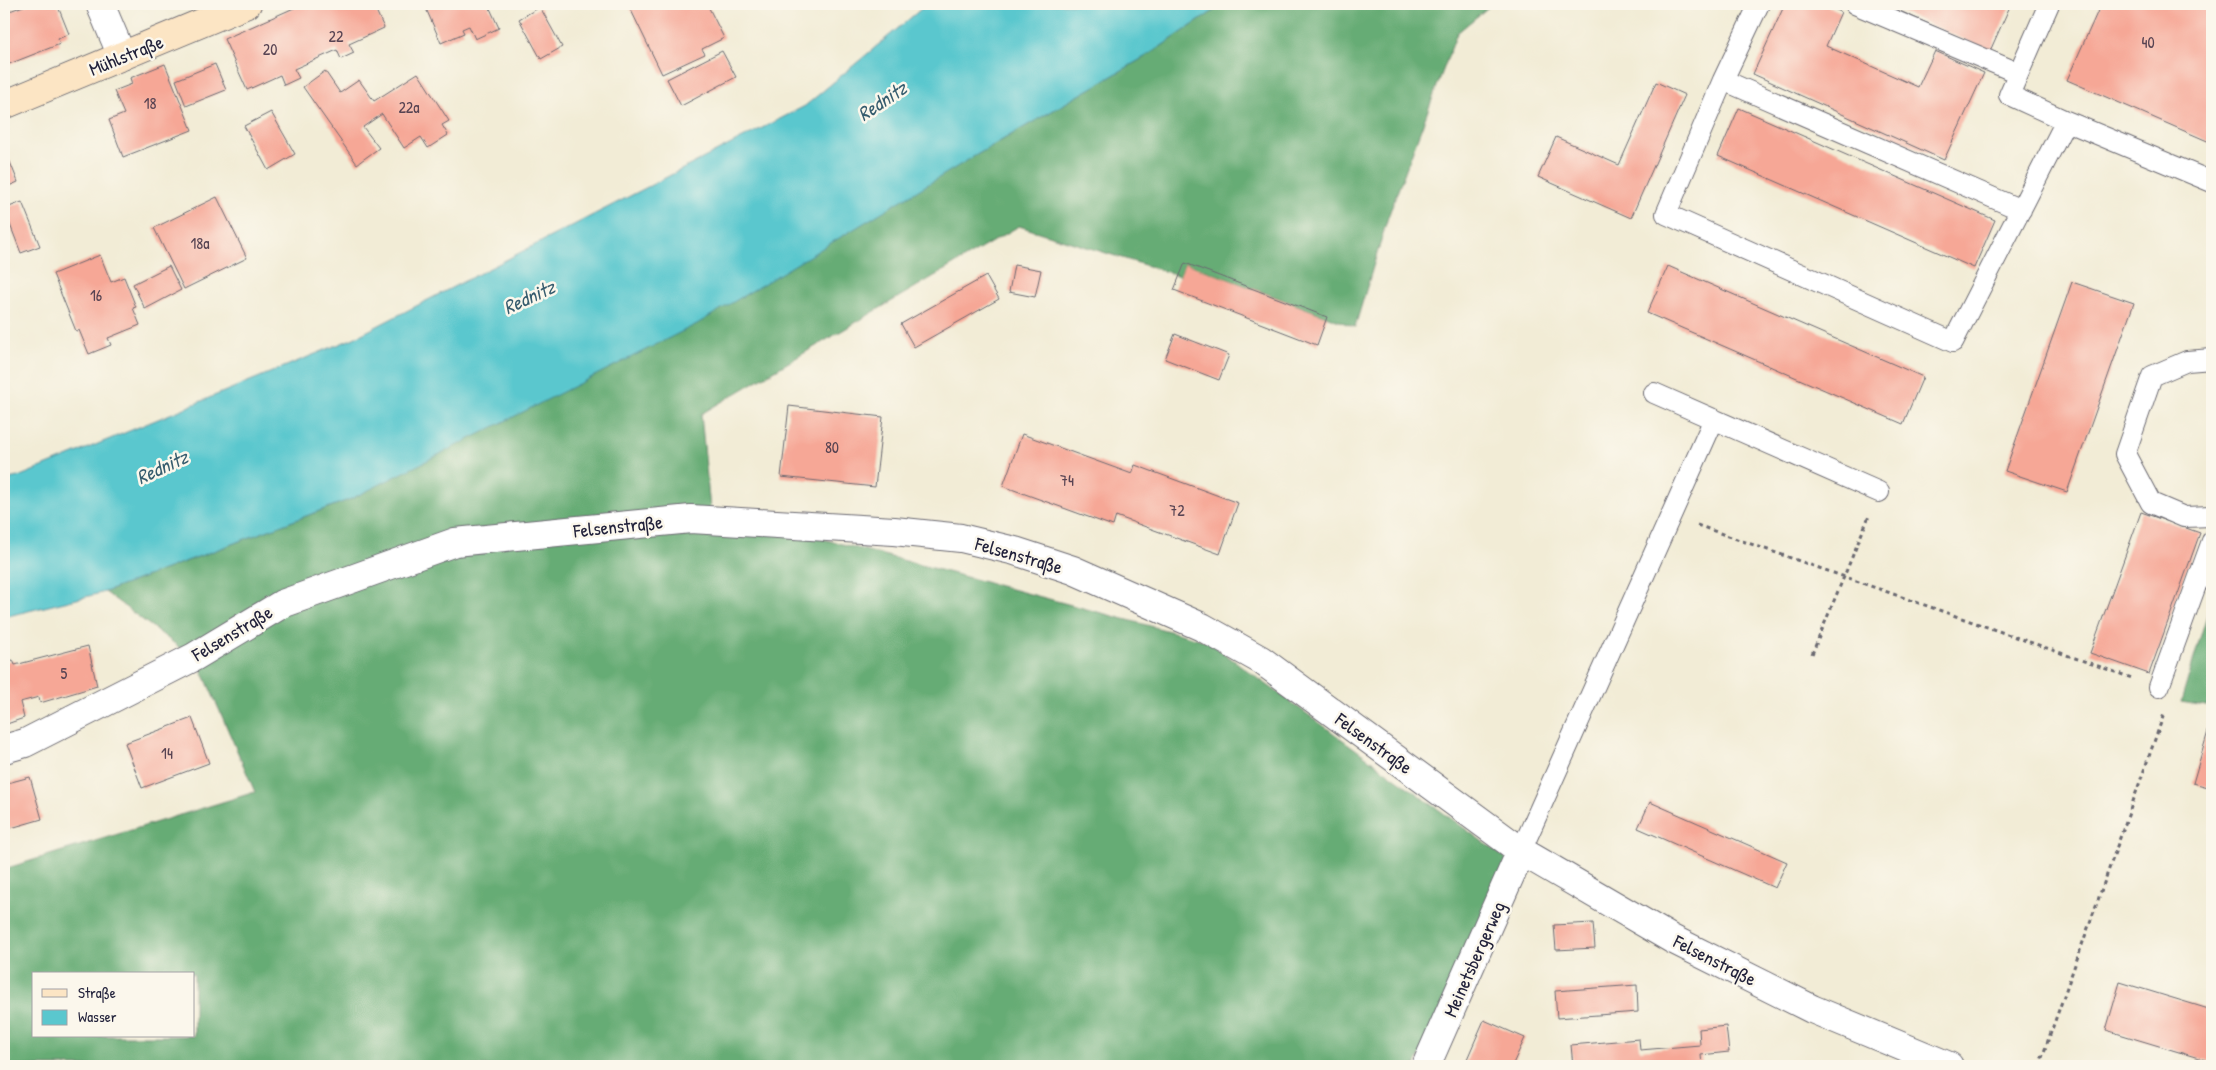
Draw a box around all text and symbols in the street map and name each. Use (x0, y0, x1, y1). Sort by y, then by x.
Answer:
house number: 22 (329, 25, 344, 47)
street label: Mühlstraße (85, 28, 168, 82)
house number: 40 (2141, 31, 2155, 53)
house number: 20 (263, 38, 277, 60)
water label: Rednitz (852, 74, 913, 127)
house number: 18 (144, 92, 156, 114)
house number: 22a (398, 96, 420, 118)
house number: 18a (190, 232, 210, 254)
water label: Rednitz (499, 272, 560, 320)
house number: 16 (90, 284, 102, 306)
house number: 80 (825, 436, 839, 458)
water label: Rednitz (132, 442, 193, 490)
house number: 74 (1060, 469, 1074, 491)
house number: 72 (1169, 499, 1185, 521)
street label: Felsenstraße (571, 508, 664, 544)
street label: Felsenstraße (971, 530, 1066, 580)
street label: Felsenstraße (186, 599, 277, 668)
house number: 5 (61, 662, 68, 684)
street label: Felsenstraße (1329, 706, 1418, 780)
house number: 14 (161, 742, 173, 764)
street label: Meinetsbergerweg (1437, 897, 1511, 1021)
street label: Felsenstraße (1668, 928, 1761, 992)
legend (32, 972, 195, 1038)
text: Straße (78, 982, 116, 1003)
text: Wasser (78, 1006, 117, 1027)

